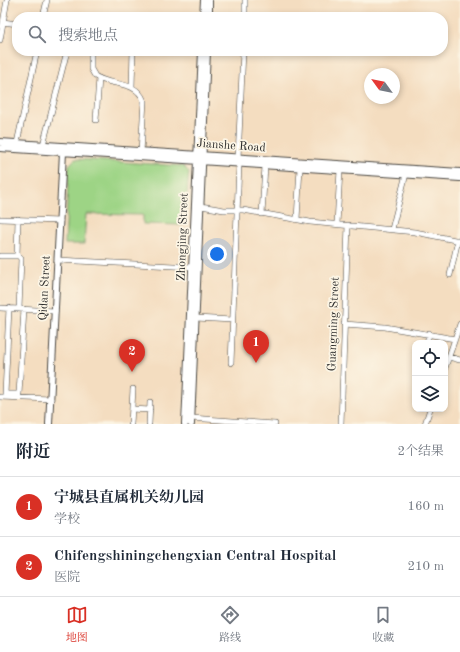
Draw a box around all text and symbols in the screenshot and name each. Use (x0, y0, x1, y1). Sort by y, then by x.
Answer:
search box (12, 12, 448, 56)
icon: search (26, 23, 48, 45)
text: 搜索地点 (58, 29, 118, 44)
north arrow (364, 68, 400, 104)
street label: Jianshe Road (196, 138, 266, 154)
street label: Zhongjing Street (175, 193, 191, 281)
your location (207, 244, 227, 264)
street label: Qidan Street (37, 255, 53, 321)
street label: Guangming Street (326, 276, 342, 372)
pin: 1 (243, 330, 269, 363)
pin: 2 (119, 339, 145, 372)
map controls (412, 340, 448, 412)
button: locate (412, 340, 448, 376)
button: layers (412, 376, 448, 412)
text: 附近 (16, 444, 50, 461)
text: 2个结果 (397, 445, 444, 458)
text: 宁城县直属机关幼儿园 (54, 491, 204, 506)
text: 1 (25, 500, 33, 513)
text: 160 m (407, 500, 444, 513)
text: 学校 (54, 513, 80, 526)
text: Chifengshiningchengxian Central Hospital (54, 549, 336, 564)
text: 2 (25, 560, 33, 573)
text: 210 m (407, 560, 444, 573)
text: 医院 (54, 571, 80, 584)
tab: 地图 (66, 604, 88, 646)
tab: 路线 (219, 604, 241, 646)
tab: 收藏 (372, 604, 394, 646)

